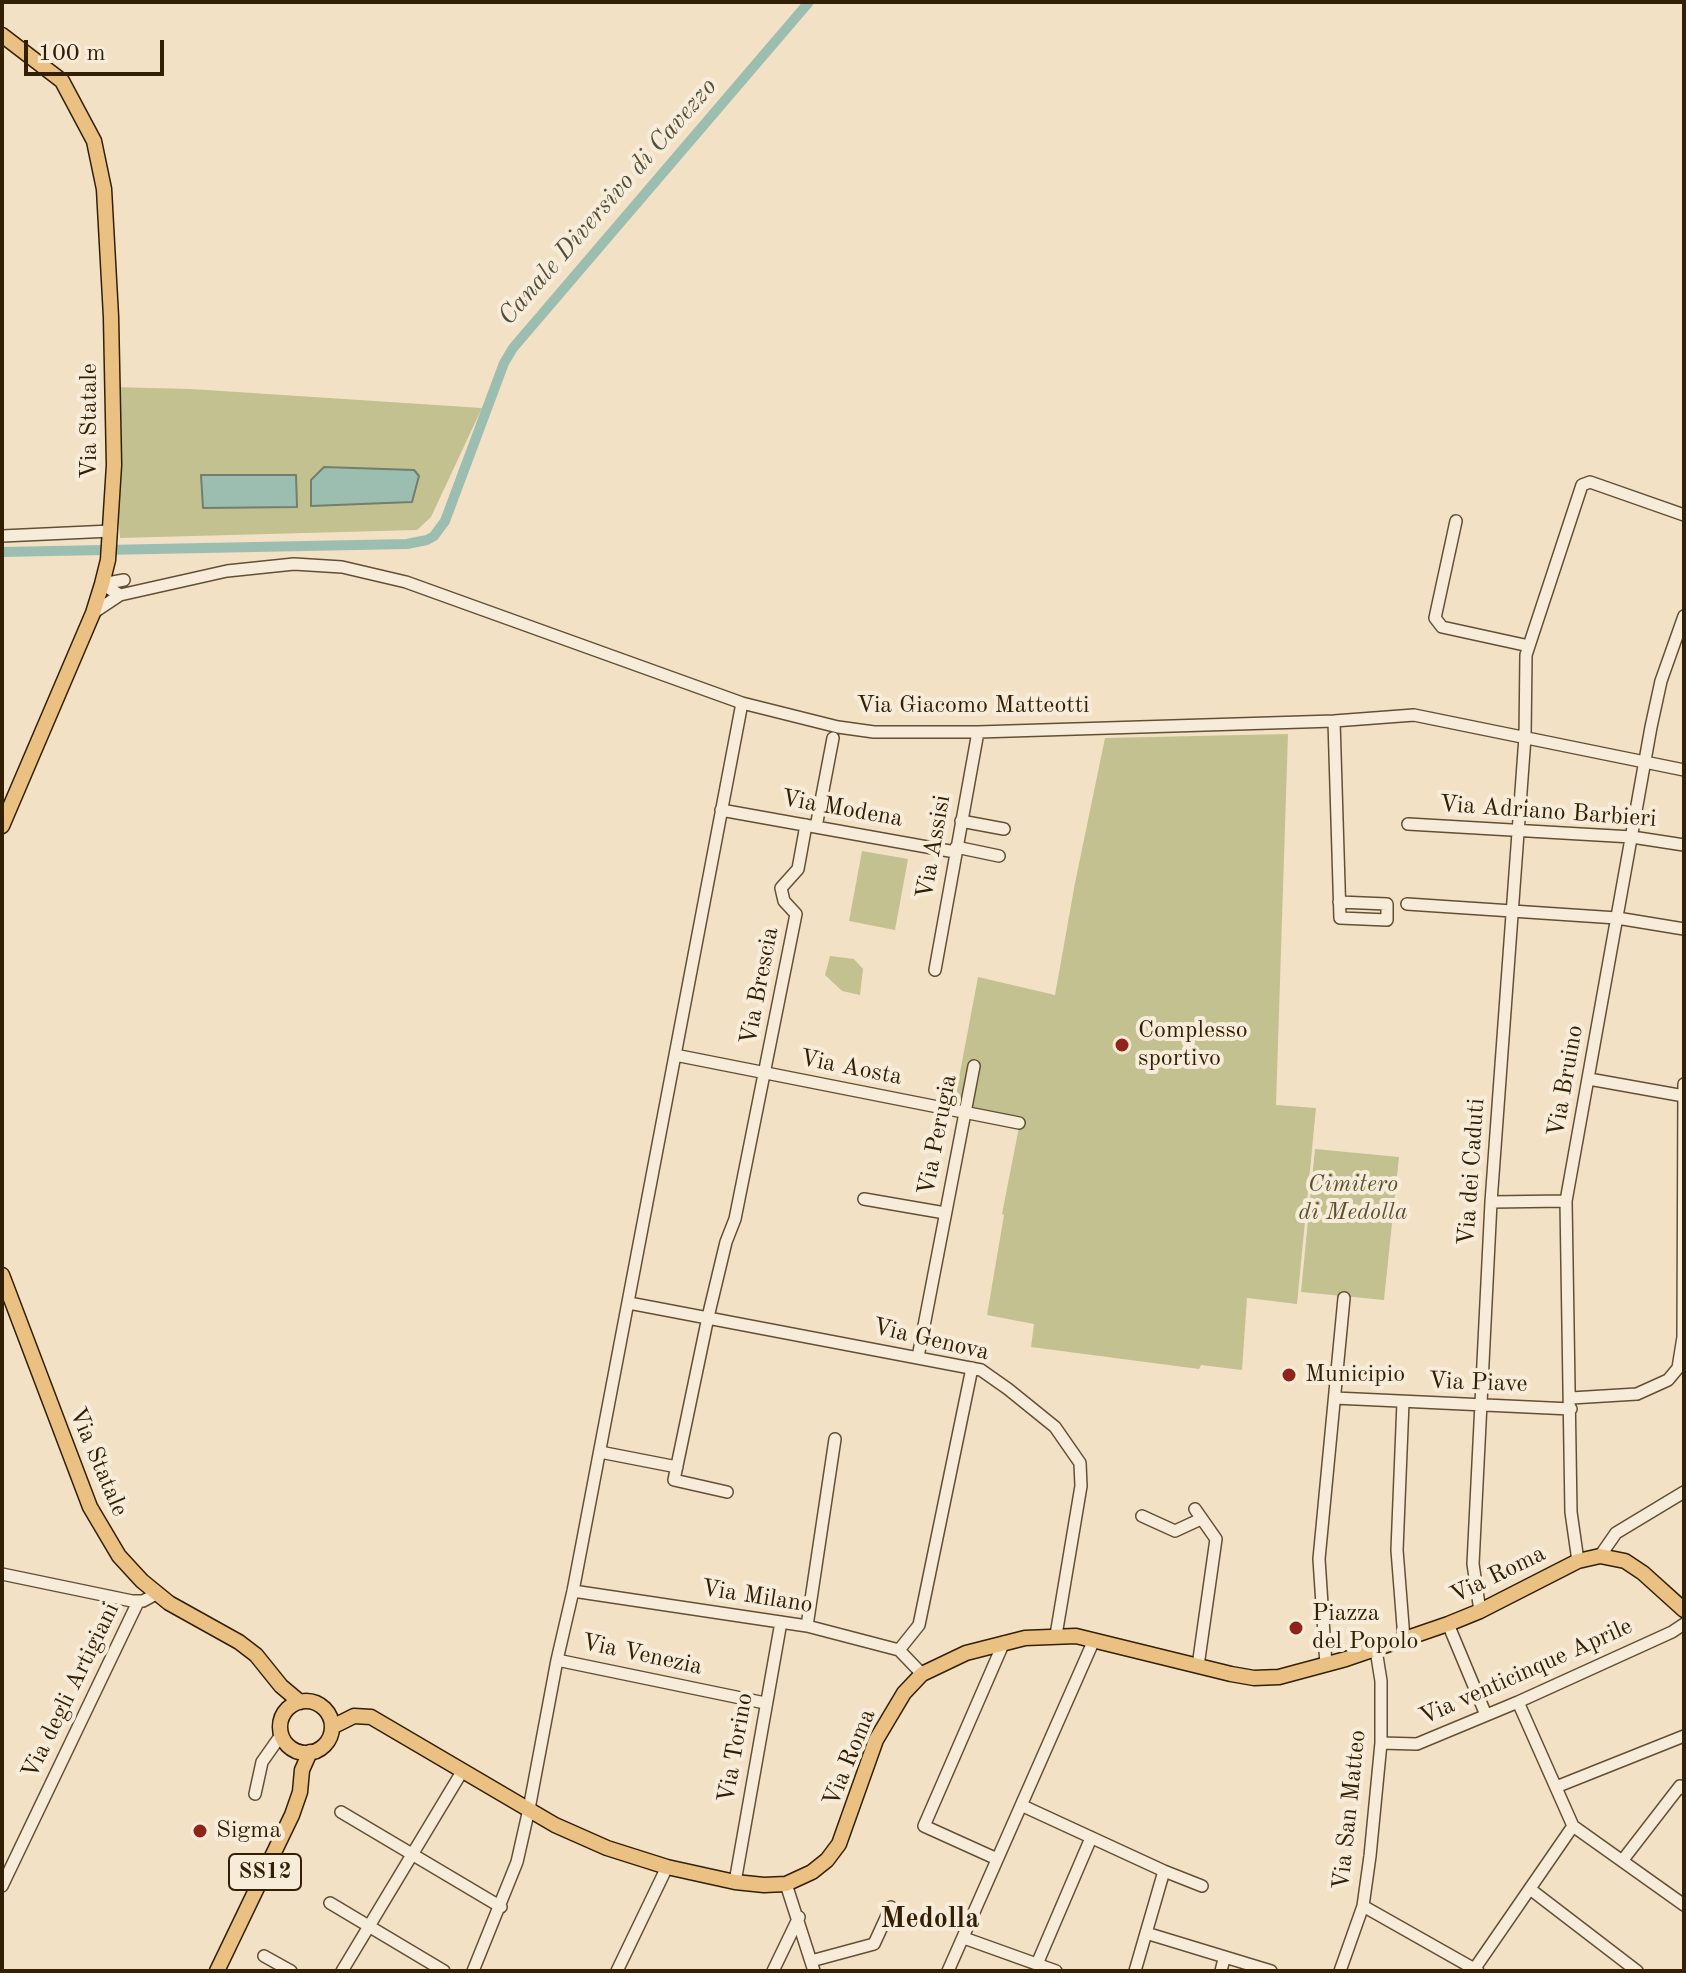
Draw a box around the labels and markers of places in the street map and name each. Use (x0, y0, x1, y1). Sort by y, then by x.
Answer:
place label: Complesso sportivo (1138, 1017, 1248, 1073)
marker: Complesso sportivo (1113, 1036, 1131, 1054)
place label: Municipio (1305, 1361, 1405, 1389)
marker: Municipio (1280, 1366, 1298, 1384)
place label: Piazza del Popolo (1312, 1600, 1418, 1656)
marker: Piazza del Popolo (1287, 1619, 1305, 1637)
place label: Sigma (216, 1817, 281, 1845)
marker: Sigma (191, 1822, 209, 1840)

